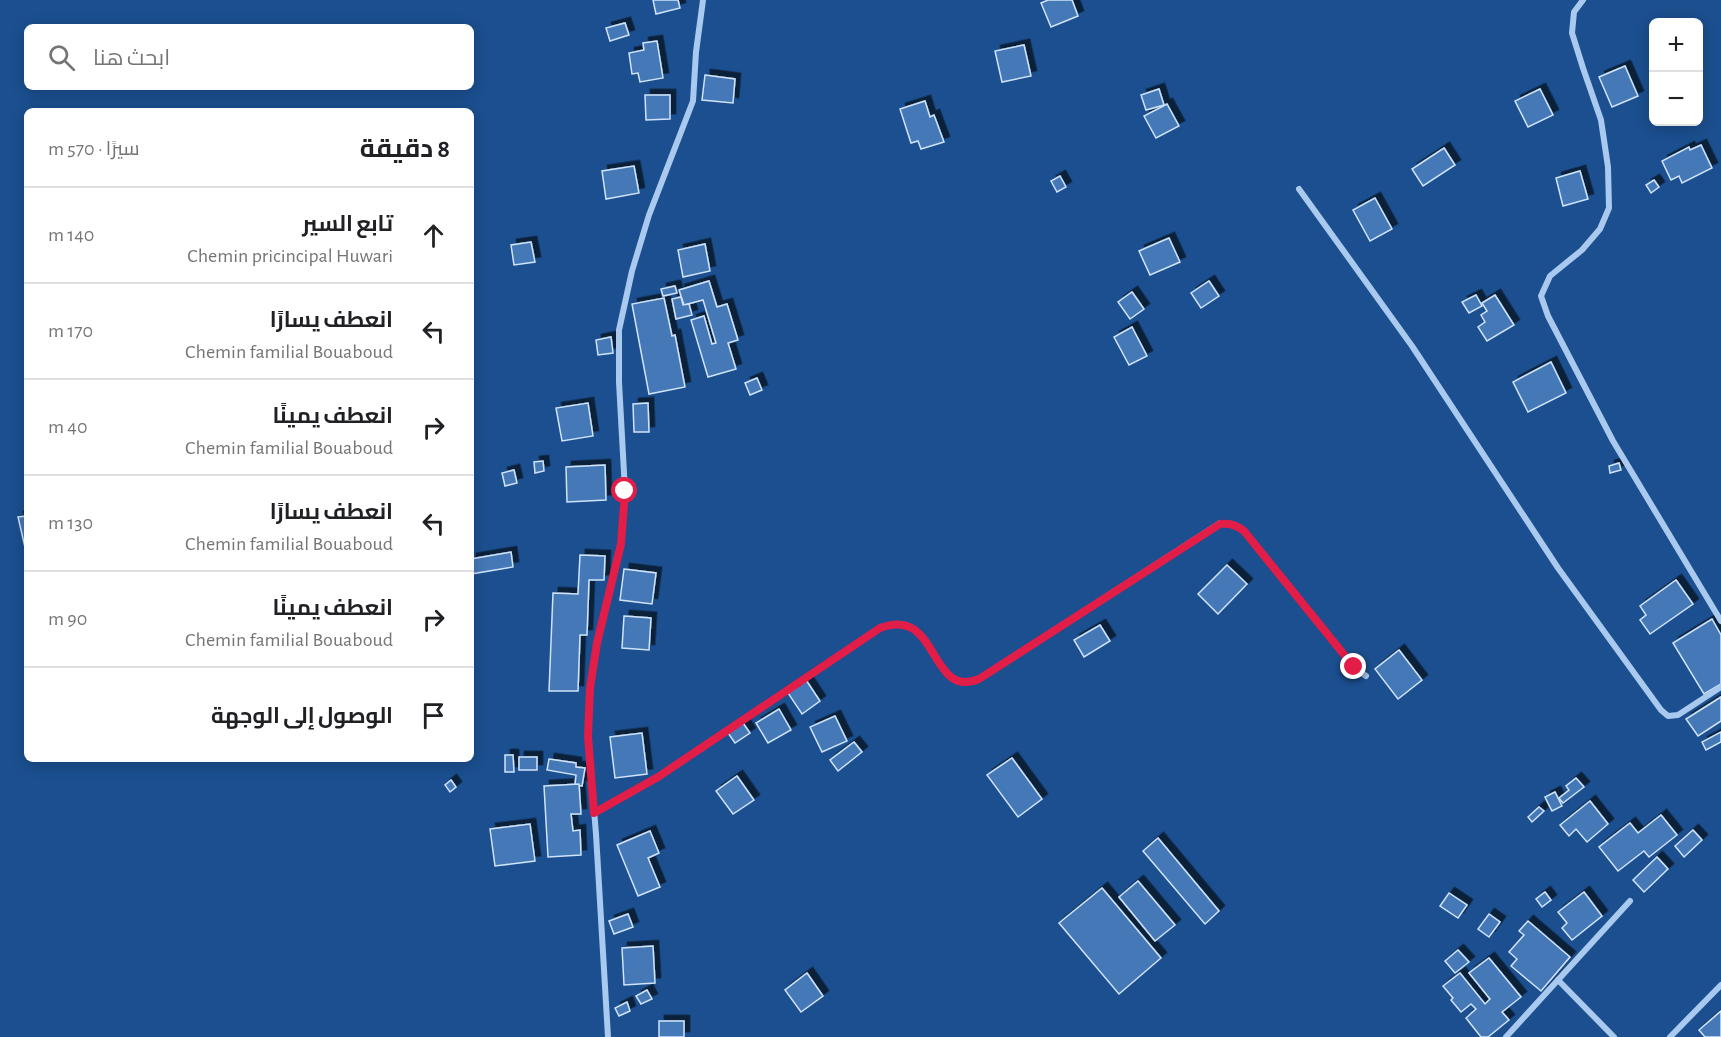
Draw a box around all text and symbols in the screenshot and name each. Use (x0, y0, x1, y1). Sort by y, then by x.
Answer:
map controls (1649, 18, 1703, 126)
button: + (1649, 18, 1703, 72)
search box (24, 24, 474, 90)
icon: search (45, 41, 78, 74)
text: ابحث هنا (93, 47, 170, 69)
button: − (1649, 72, 1703, 126)
text: 8 دقيقة (360, 136, 450, 162)
text: سيرًا · 570 m (48, 139, 140, 159)
text: تابع السير (302, 213, 393, 235)
icon: ahead (417, 219, 450, 252)
text: 140 m (48, 225, 94, 245)
text: Chemin pricincipal Huwari (187, 246, 393, 266)
text: انعطف يسارًا (270, 309, 393, 331)
icon: left (417, 315, 450, 348)
text: 170 m (48, 321, 93, 341)
text: Chemin familial Bouaboud (185, 342, 393, 362)
text: انعطف يمينًا (272, 405, 393, 427)
icon: right (417, 411, 450, 444)
text: 40 m (48, 417, 88, 437)
text: Chemin familial Bouaboud (185, 438, 393, 458)
route start (611, 477, 637, 503)
text: انعطف يسارًا (270, 501, 393, 523)
icon: left (417, 507, 450, 540)
text: 130 m (48, 513, 93, 533)
text: Chemin familial Bouaboud (185, 534, 393, 554)
text: انعطف يمينًا (272, 597, 393, 619)
icon: right (417, 603, 450, 636)
text: 90 m (48, 609, 87, 629)
text: Chemin familial Bouaboud (185, 630, 393, 650)
route end (1340, 653, 1366, 679)
icon: arrive (417, 699, 450, 732)
text: الوصول إلى الوجهة (211, 705, 393, 727)

